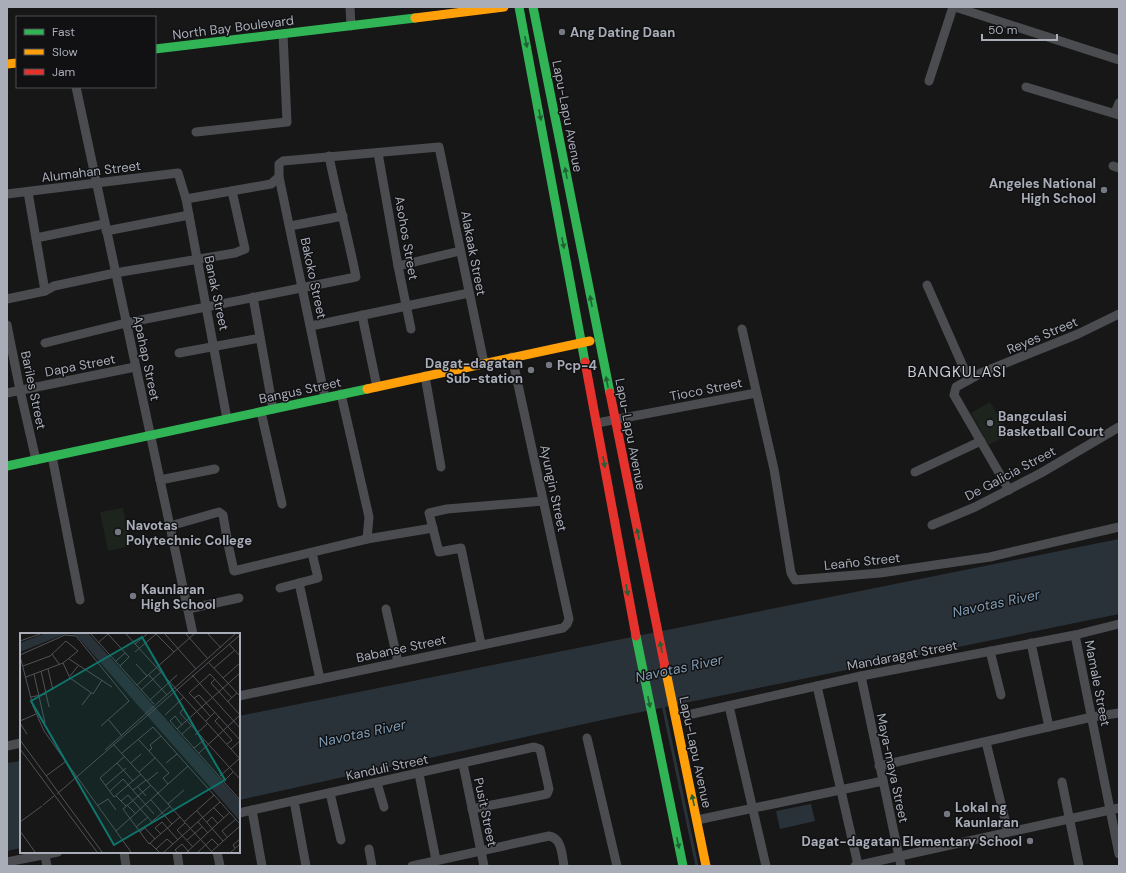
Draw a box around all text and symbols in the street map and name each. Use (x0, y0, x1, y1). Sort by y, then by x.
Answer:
street label: North Bay Boulevard (171, 12, 295, 43)
legend (16, 16, 156, 88)
scale bar (982, 16, 1057, 42)
text: 50 m (988, 22, 1017, 38)
text: Fast (52, 24, 75, 40)
place label: Ang Dating Daan (570, 24, 675, 41)
marker: Ang Dating Daan (557, 27, 567, 37)
one-way arrow (523, 36, 529, 48)
text: Slow (52, 44, 78, 60)
street label: Lapu-Lapu Avenue (548, 59, 587, 174)
text: Jam (52, 64, 75, 80)
one-way arrow (537, 109, 543, 121)
street label: Alumahan Street (40, 157, 142, 186)
one-way arrow (563, 167, 569, 179)
place label: Angeles National High School (989, 175, 1096, 207)
marker: Angeles National High School (1099, 185, 1109, 195)
street label: Asohos Street (391, 195, 422, 281)
street label: Alakaak Street (457, 209, 490, 297)
street label: Bakoko Street (297, 236, 330, 320)
one-way arrow (561, 237, 567, 249)
street label: Banak Street (200, 254, 233, 332)
one-way arrow (588, 294, 594, 307)
street label: Reyes Street (1004, 313, 1080, 358)
street label: Apahap Street (129, 314, 164, 402)
street label: Bariles Street (17, 349, 50, 431)
street label: Dapa Street (43, 350, 117, 381)
place label: Dagat-dagatan Sub-station (425, 355, 523, 387)
place label: Pcp-4 (557, 357, 597, 374)
marker: Pcp-4 (544, 360, 554, 370)
district label: BANGKULASI (907, 362, 1007, 382)
marker: Dagat-dagatan Sub-station (526, 365, 536, 375)
street label: Bangus Street (257, 373, 343, 408)
street label: Tioco Street (668, 374, 744, 405)
one-way arrow (604, 376, 610, 388)
street label: Lapu-Lapu Avenue (611, 377, 650, 492)
place label: Bangculasi Basketball Court (998, 408, 1104, 440)
marker: Bangculasi Basketball Court (985, 418, 995, 428)
street label: De Galicia Street (962, 442, 1059, 505)
street label: Ayungin Street (536, 443, 571, 533)
one-way arrow (601, 456, 607, 468)
place label: Navotas Polytechnic College (126, 517, 252, 549)
marker: Navotas Polytechnic College (113, 527, 123, 537)
one-way arrow (635, 528, 641, 540)
street label: Leaño Street (823, 549, 901, 574)
place label: Kaunlaran High School (141, 581, 216, 613)
one-way arrow (625, 584, 631, 596)
water label: Navotas River (951, 585, 1042, 621)
marker: Kaunlaran High School (128, 591, 138, 601)
street label: Babanse Street (354, 631, 448, 666)
inset map (20, 633, 240, 853)
street label: Mandaragat Street (845, 636, 959, 675)
street label: Mamale Street (1081, 639, 1114, 728)
one-way arrow (658, 640, 664, 653)
water label: Navotas River (634, 650, 725, 686)
one-way arrow (647, 695, 653, 708)
street label: Lapu-Lapu Avenue (675, 695, 716, 809)
street label: Maya-maya Street (873, 712, 912, 824)
water label: Navotas River (317, 715, 408, 751)
street label: Kanduli Street (344, 750, 430, 785)
street label: Pusit Street (470, 776, 501, 848)
one-way arrow (689, 794, 695, 807)
place label: Lokal ng Kaunlaran (955, 799, 1019, 831)
marker: Lokal ng Kaunlaran (942, 809, 952, 819)
place label: Dagat-dagatan Elementary School (802, 833, 1022, 850)
marker: Dagat-dagatan Elementary School (1025, 836, 1035, 846)
one-way arrow (676, 837, 682, 849)

